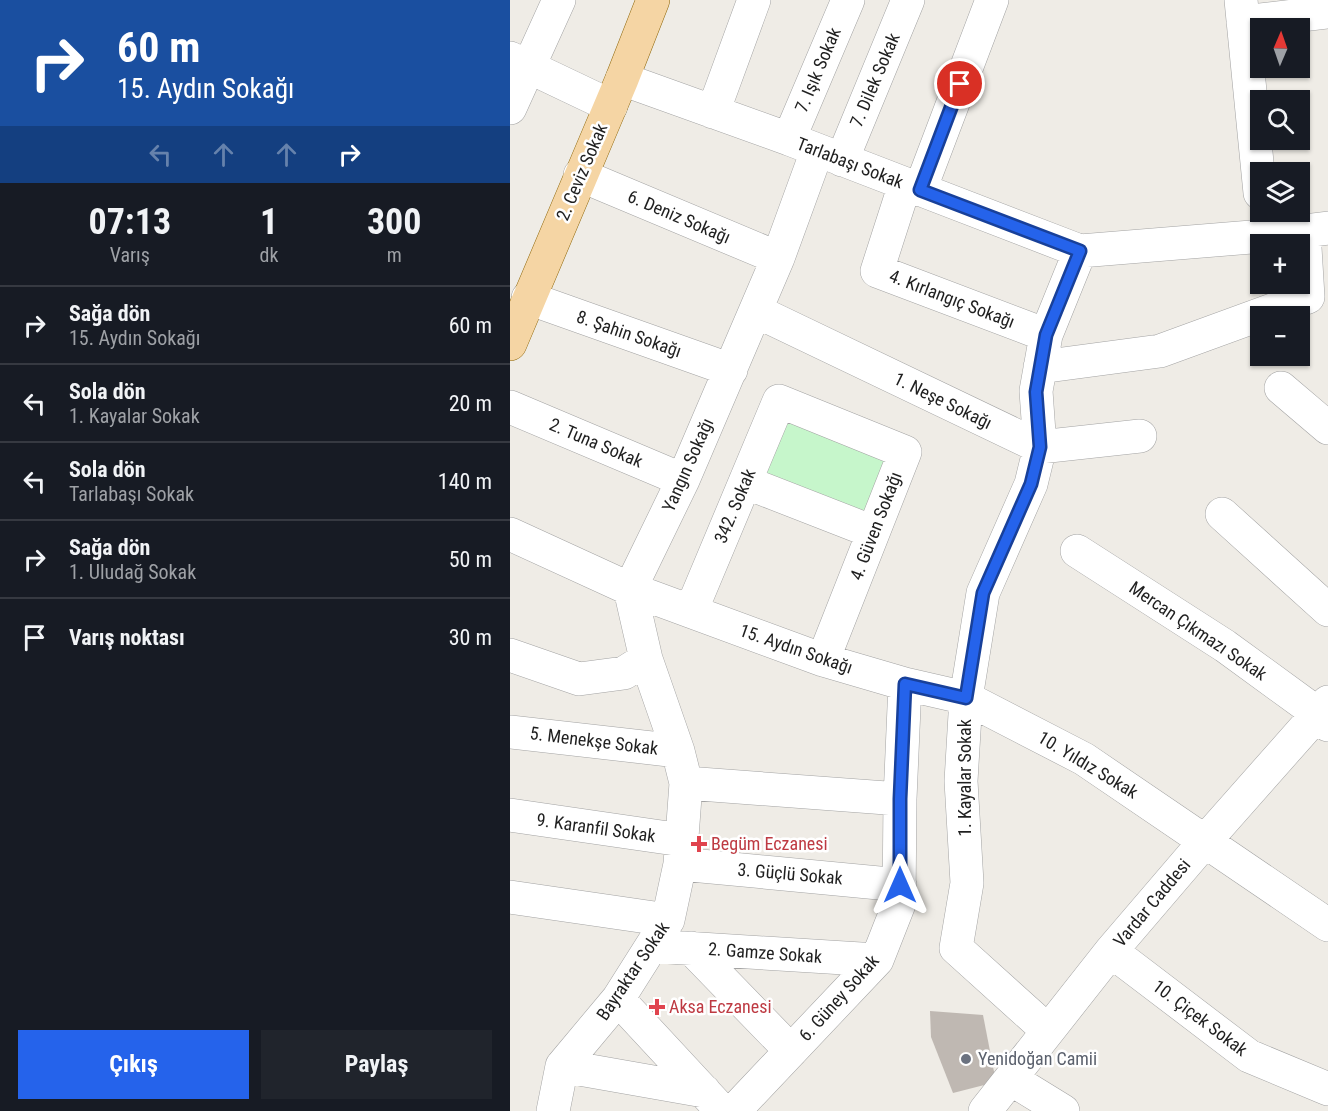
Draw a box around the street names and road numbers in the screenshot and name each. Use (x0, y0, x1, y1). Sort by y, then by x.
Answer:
street label: 7. Işık Sokak (790, 24, 845, 115)
street label: 7. Dilek Sokak (845, 30, 904, 130)
street label: 2. Ceviz Sokak (552, 120, 611, 223)
street label: Tarlabaşı Sokak (794, 133, 906, 192)
street label: 6. Deniz Sokağı (625, 185, 734, 248)
street label: 4. Kırlangıç Sokağı (887, 265, 1018, 332)
street label: 8. Şahin Sokağı (574, 306, 684, 361)
street label: 1. Neşe Sokağı (891, 368, 996, 433)
street label: 2. Tuna Sokak (546, 413, 646, 472)
street label: Yangın Sokağı (658, 415, 718, 515)
street label: 342. Sokak (709, 465, 760, 546)
street label: 4. Güven Sokağı (845, 469, 906, 583)
street label: Mercan Çıkmazı Sokak (1126, 577, 1271, 684)
street label: 15. Aydın Sokağı (737, 619, 855, 678)
street label: 1. Kayalar Sokak (954, 719, 975, 837)
street label: 5. Menekşe Sokak (529, 722, 659, 759)
street label: 10. Yıldız Sokak (1034, 726, 1142, 803)
street label: 9. Karanfil Sokak (535, 809, 657, 846)
street label: Vardar Caddesi (1109, 854, 1194, 951)
street label: 3. Güçlü Sokak (737, 858, 844, 889)
street label: Bayraktar Sokak (592, 917, 673, 1024)
street label: 2. Gamze Sokak (707, 938, 823, 967)
street label: 6. Güney Sokak (794, 950, 883, 1045)
street label: 10. Çiçek Sokak (1149, 975, 1252, 1060)

